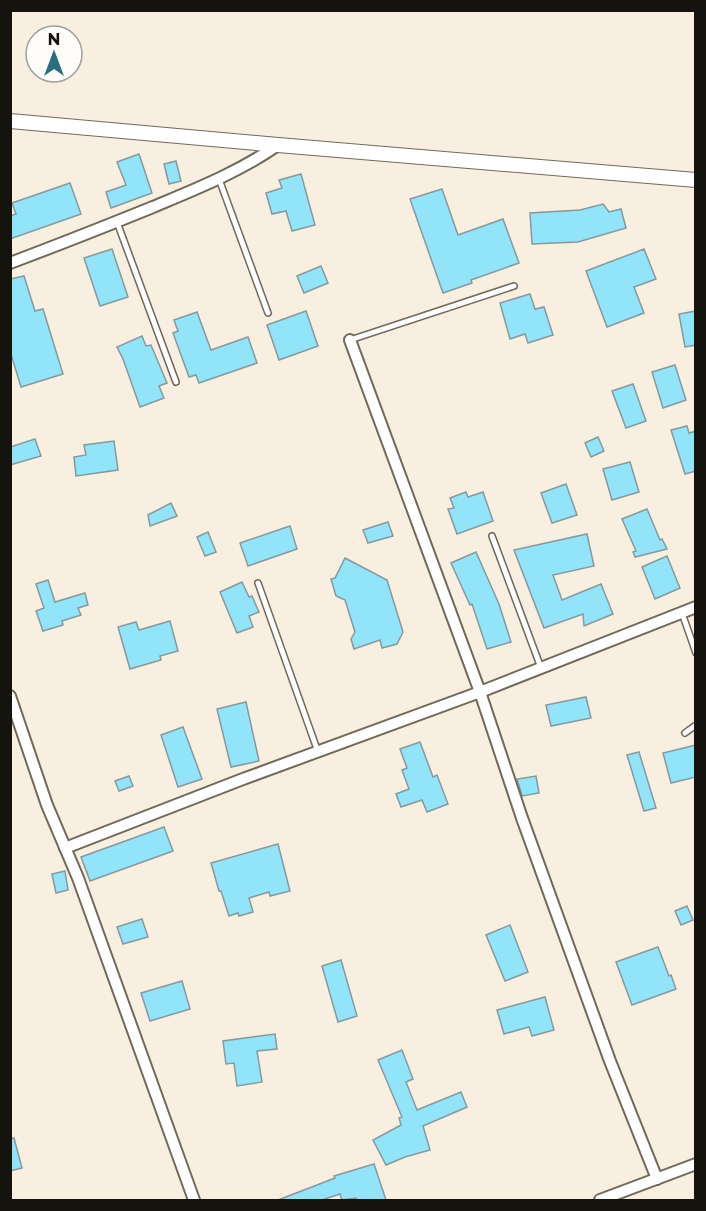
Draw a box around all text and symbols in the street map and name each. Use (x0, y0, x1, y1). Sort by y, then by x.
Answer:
north arrow (24, 24, 84, 84)
text: N (48, 30, 60, 49)

